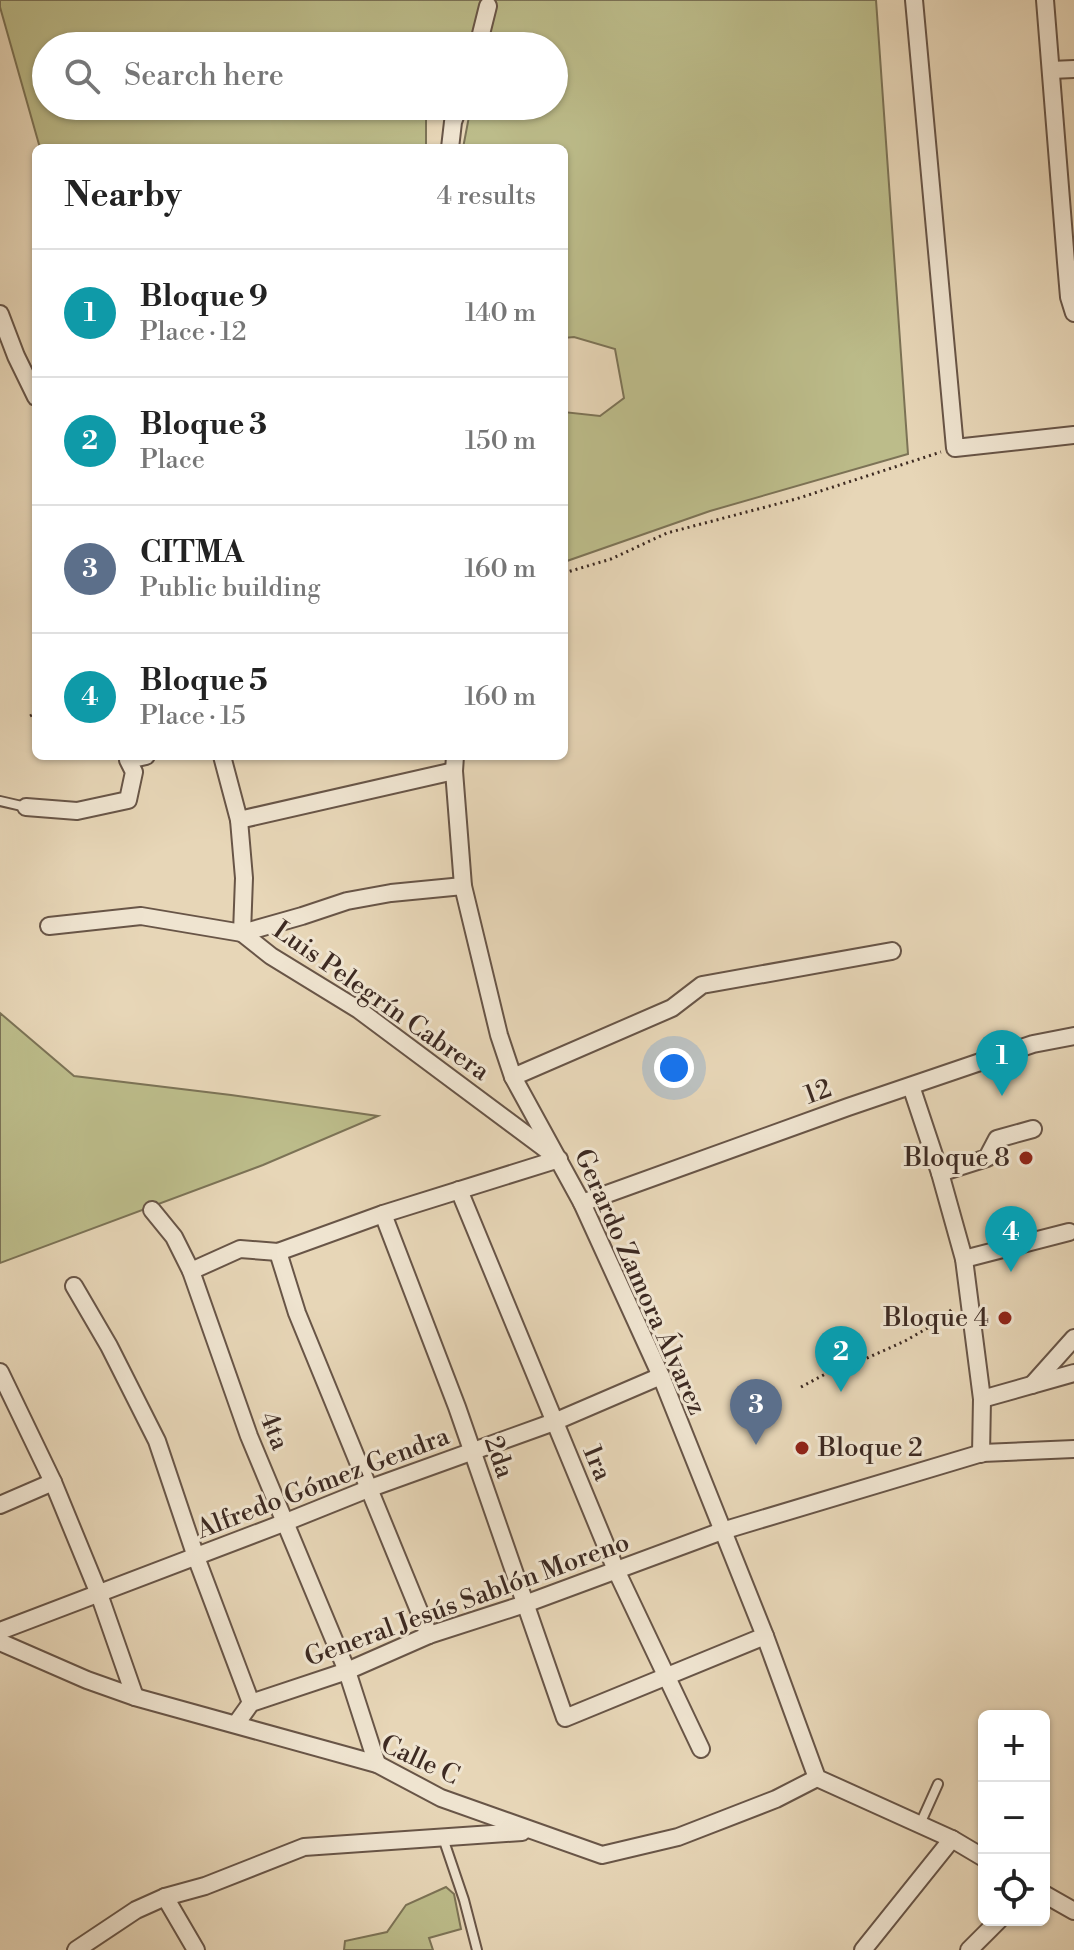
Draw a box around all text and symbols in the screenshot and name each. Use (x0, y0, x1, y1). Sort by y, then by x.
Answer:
search box (32, 32, 568, 120)
icon: search (60, 54, 104, 98)
text: Search here (124, 57, 284, 95)
text: Nearby (64, 175, 182, 217)
text: 4 results (437, 180, 536, 212)
text: Bloque 9 (140, 278, 268, 316)
text: 1 (84, 297, 96, 329)
text: 140 m (465, 297, 536, 329)
text: Place · 12 (140, 316, 246, 348)
text: Bloque 3 (140, 406, 267, 444)
text: 2 (82, 425, 98, 457)
text: 150 m (465, 425, 536, 457)
text: Place (140, 444, 205, 476)
text: CITMA (140, 534, 244, 572)
text: 3 (82, 553, 98, 585)
text: 160 m (465, 553, 536, 585)
text: Public building (140, 572, 321, 604)
text: Bloque 5 (140, 662, 268, 700)
text: 4 (81, 681, 99, 713)
text: 160 m (465, 681, 536, 713)
text: Place · 15 (140, 700, 245, 732)
street label: Luis Pelegrín Cabrera (267, 914, 496, 1088)
pin: 1 (976, 1030, 1028, 1096)
your location (654, 1048, 694, 1088)
street label: 12 (800, 1072, 836, 1112)
place label: Bloque 8 (903, 1142, 1010, 1174)
street label: Gerardo Zamora Álvarez (567, 1143, 715, 1420)
marker: Bloque 8 (1017, 1149, 1035, 1167)
pin: 4 (985, 1206, 1037, 1272)
place label: Bloque 4 (883, 1302, 989, 1334)
marker: Bloque 4 (996, 1309, 1014, 1327)
pin: 2 (815, 1326, 867, 1392)
pin: 3 (730, 1379, 782, 1445)
street label: 4ta (252, 1407, 296, 1456)
street label: Alfredo Gómez Gendra (191, 1420, 455, 1546)
street label: 2da (477, 1432, 521, 1483)
place label: Bloque 2 (817, 1432, 923, 1464)
marker: Bloque 2 (793, 1439, 811, 1457)
street label: 1ra (575, 1440, 619, 1486)
street label: General Jesús Sablón Moreno (300, 1526, 634, 1674)
map controls (978, 1710, 1050, 1926)
button: + (978, 1710, 1050, 1782)
street label: Calle C (376, 1728, 464, 1792)
button: − (978, 1782, 1050, 1854)
button: locate (978, 1854, 1050, 1926)

